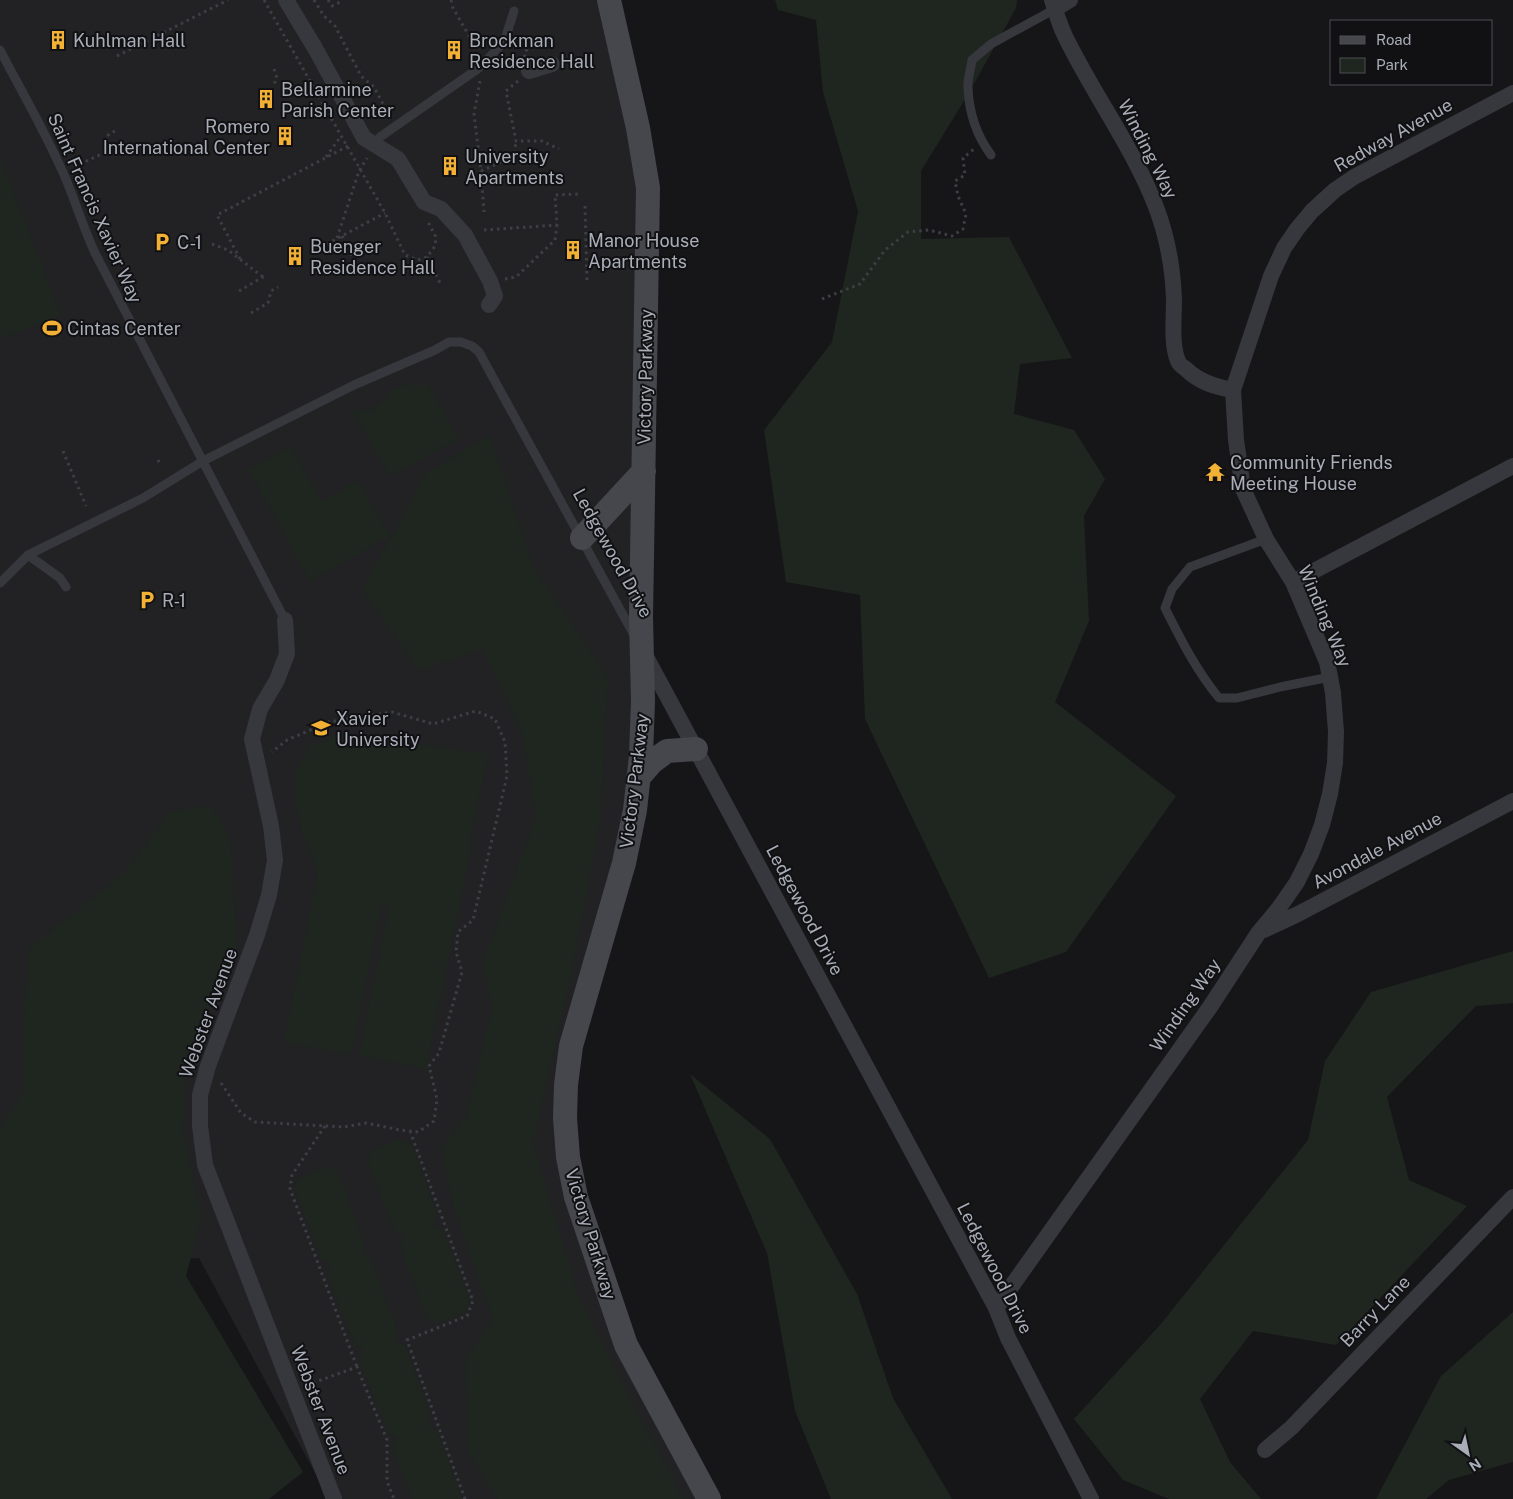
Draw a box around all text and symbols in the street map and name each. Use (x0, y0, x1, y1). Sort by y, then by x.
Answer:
legend (1330, 20, 1493, 85)
building icon: Kuhlman Hall (47, 29, 69, 51)
place label: Kuhlman Hall (73, 30, 186, 51)
place label: Brockman Residence Hall (469, 30, 594, 72)
text: Road (1376, 31, 1412, 48)
building icon: Brockman Residence Hall (443, 39, 465, 61)
text: Park (1376, 56, 1408, 73)
place label: Bellarmine Parish Center (281, 79, 394, 121)
building icon: Bellarmine Parish Center (255, 88, 277, 110)
street label: Redway Avenue (1330, 94, 1456, 176)
street label: Winding Way (1114, 96, 1182, 203)
street label: Saint Francis Xavier Way (44, 110, 147, 306)
place label: Romero International Center (103, 116, 270, 158)
building icon: Romero International Center (274, 125, 296, 147)
place label: University Apartments (465, 146, 564, 188)
building icon: University Apartments (439, 155, 461, 177)
place label: Manor House Apartments (588, 230, 699, 272)
parking icon: C-1 (151, 231, 173, 253)
place label: C-1 (177, 232, 202, 253)
place label: Buenger Residence Hall (310, 236, 435, 278)
building icon: Manor House Apartments (562, 239, 584, 261)
building icon: Buenger Residence Hall (284, 245, 306, 267)
street label: Victory Parkway (633, 309, 657, 445)
sports icon: Cintas Center (41, 317, 63, 339)
place label: Cintas Center (67, 318, 181, 339)
place label: Community Friends Meeting House (1230, 452, 1393, 494)
temple icon: Community Friends Meeting House (1204, 461, 1226, 483)
street label: Ledgewood Drive (569, 485, 657, 621)
street label: Winding Way (1294, 562, 1356, 670)
parking icon: R-1 (136, 589, 158, 611)
place label: R-1 (162, 590, 186, 611)
place label: Xavier University (336, 708, 420, 750)
street label: Victory Parkway (615, 712, 653, 850)
school or university icon: Xavier University (310, 717, 332, 739)
street label: Avondale Avenue (1309, 807, 1445, 893)
street label: Ledgewood Drive (762, 841, 848, 979)
street label: Webster Avenue (175, 945, 241, 1081)
street label: Winding Way (1145, 954, 1225, 1056)
street label: Victory Parkway (561, 1166, 621, 1302)
street label: Ledgewood Drive (953, 1199, 1037, 1337)
street label: Barry Lane (1336, 1271, 1414, 1351)
street label: Webster Avenue (287, 1343, 355, 1477)
north arrow (1443, 1429, 1493, 1479)
text: N (1466, 1455, 1484, 1475)

